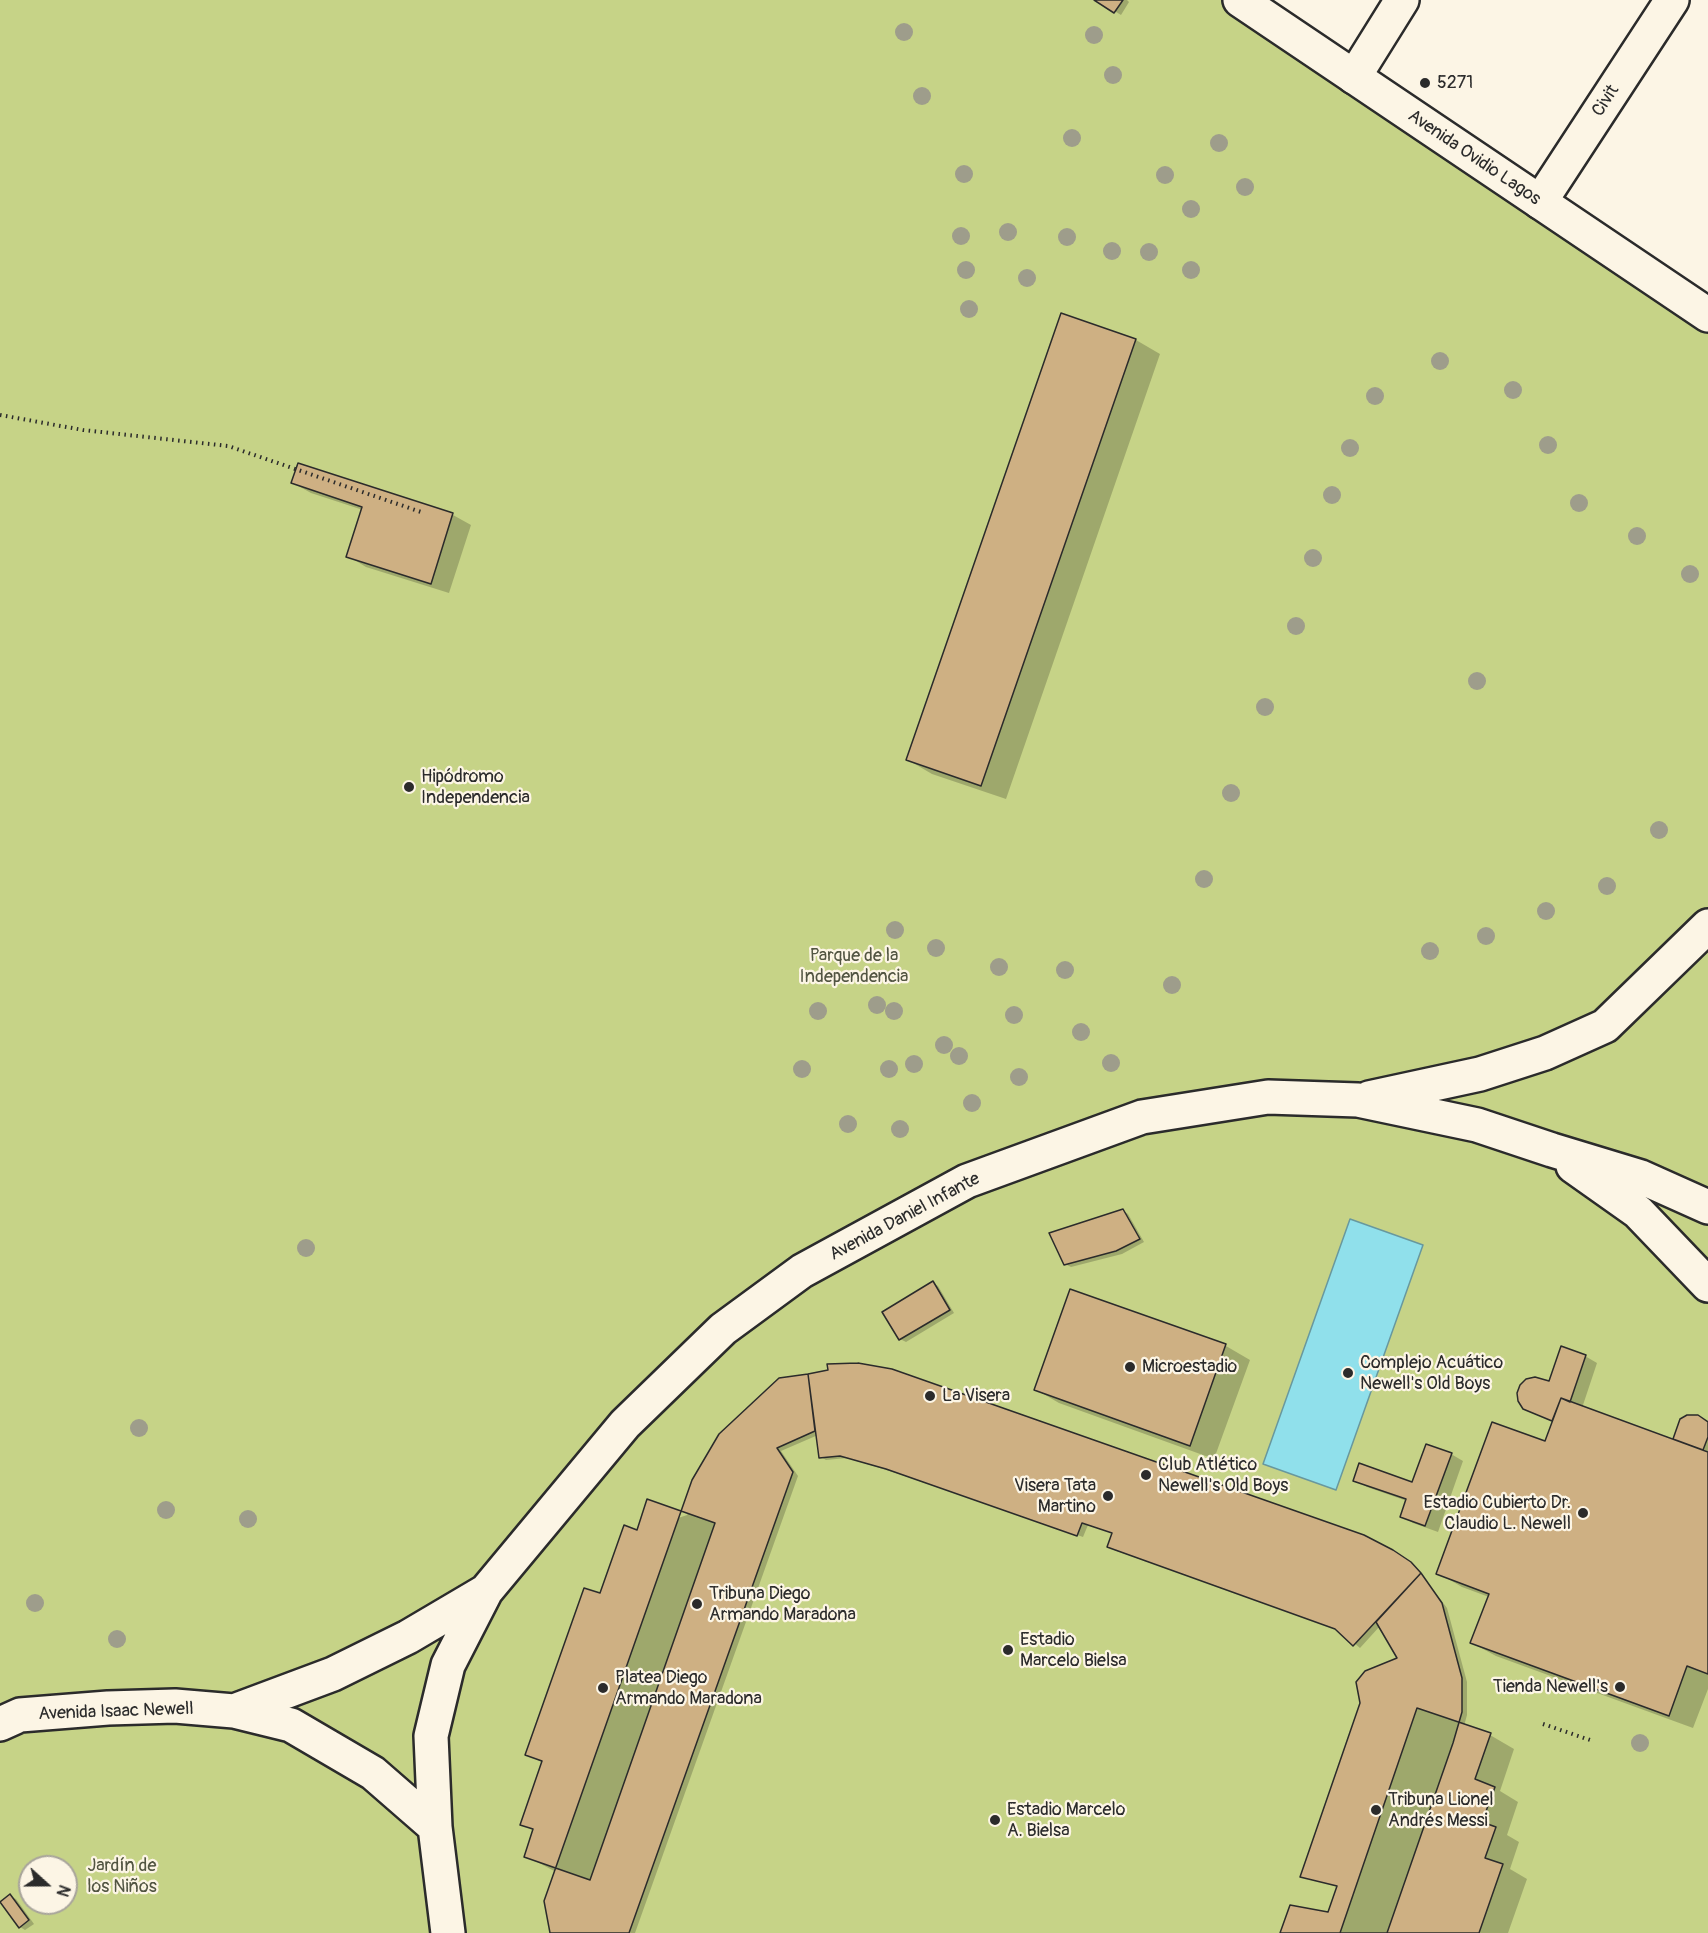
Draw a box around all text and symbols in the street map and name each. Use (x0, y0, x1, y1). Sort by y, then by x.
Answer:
place label: 5271 (1437, 72, 1473, 94)
marker: 5271 (1418, 76, 1432, 90)
street label: Civit (1588, 81, 1624, 121)
street label: Avenida Ovidio Lagos (1404, 106, 1544, 210)
place label: Hipódromo Independencia (421, 766, 530, 808)
marker: Hipódromo Independencia (402, 780, 416, 794)
park label: Parque de la Independencia (800, 945, 908, 988)
street label: Avenida Daniel Infante (826, 1168, 984, 1266)
place label: Complejo Acuático Newell's Old Boys (1360, 1352, 1503, 1394)
place label: Microestadio (1142, 1356, 1237, 1378)
marker: Microestadio (1123, 1360, 1137, 1374)
marker: Complejo Acuático Newell's Old Boys (1341, 1366, 1355, 1380)
place label: La Visera (942, 1385, 1010, 1407)
marker: La Visera (923, 1389, 937, 1403)
place label: Club Atlético Newell's Old Boys (1158, 1454, 1288, 1496)
marker: Club Atlético Newell's Old Boys (1139, 1468, 1153, 1482)
place label: Visera Tata Martino (1014, 1475, 1096, 1518)
marker: Visera Tata Martino (1101, 1489, 1115, 1503)
place label: Estadio Cubierto Dr. Claudio L. Newell (1423, 1492, 1571, 1534)
marker: Estadio Cubierto Dr. Claudio L. Newell (1576, 1506, 1590, 1520)
place label: Tribuna Diego Armando Maradona (709, 1583, 856, 1626)
marker: Tribuna Diego Armando Maradona (690, 1597, 704, 1611)
place label: Estadio Marcelo Bielsa (1020, 1629, 1127, 1672)
marker: Estadio Marcelo Bielsa (1001, 1643, 1015, 1657)
place label: Platea Diego Armando Maradona (615, 1667, 762, 1710)
place label: Tienda Newell's (1493, 1676, 1608, 1698)
marker: Tienda Newell's (1613, 1680, 1627, 1694)
marker: Platea Diego Armando Maradona (596, 1681, 610, 1695)
street label: Avenida Isaac Newell (38, 1698, 194, 1726)
place label: Tribuna Lionel Andrés Messi (1388, 1789, 1494, 1832)
place label: Estadio Marcelo A. Bielsa (1007, 1799, 1125, 1842)
marker: Tribuna Lionel Andrés Messi (1369, 1803, 1383, 1817)
marker: Estadio Marcelo A. Bielsa (988, 1813, 1002, 1827)
north arrow (18, 1855, 78, 1915)
park label: Jardín de los Niños (87, 1855, 157, 1898)
text: N (52, 1882, 74, 1899)

